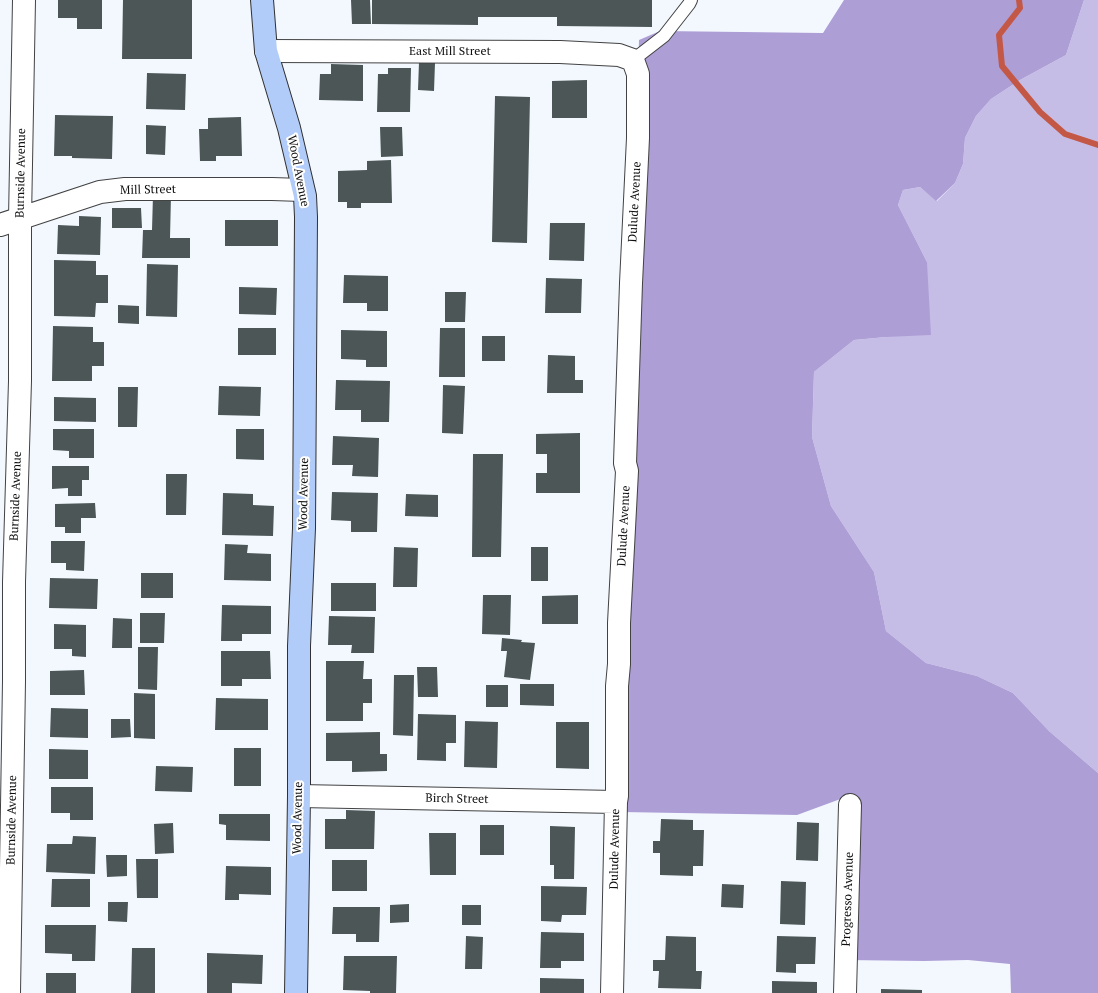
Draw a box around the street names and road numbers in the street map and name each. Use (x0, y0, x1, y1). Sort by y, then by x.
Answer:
street label: East Mill Street (409, 45, 491, 59)
street label: Burnside Avenue (13, 128, 29, 218)
street label: Wood Avenue (284, 134, 312, 208)
street label: Dulude Avenue (626, 161, 644, 243)
street label: Mill Street (120, 182, 176, 198)
street label: Burnside Avenue (7, 451, 25, 541)
street label: Wood Avenue (296, 458, 312, 530)
street label: Dulude Avenue (615, 485, 633, 567)
street label: Burnside Avenue (4, 775, 20, 865)
street label: Wood Avenue (290, 782, 306, 854)
street label: Birch Street (425, 791, 489, 807)
street label: Dulude Avenue (607, 808, 623, 890)
street label: Progresso Avenue (839, 851, 857, 947)

